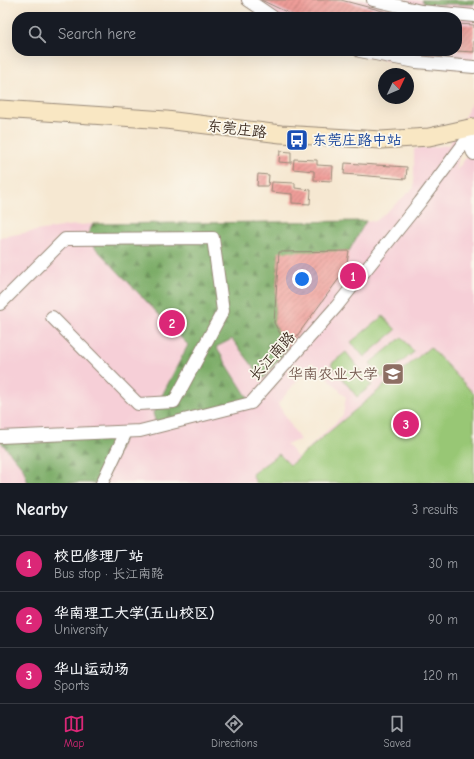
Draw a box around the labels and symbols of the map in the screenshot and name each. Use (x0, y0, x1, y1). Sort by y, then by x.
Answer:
north arrow (378, 68, 414, 104)
street label: 东莞庄路 (206, 116, 268, 142)
bus stop icon: 东莞庄路中站 (284, 127, 310, 153)
place label: 东莞庄路中站 (312, 131, 402, 149)
pin: 1 (340, 261, 366, 291)
your location (292, 269, 312, 289)
pin: 2 (159, 308, 185, 338)
street label: 长江南路 (245, 328, 299, 384)
school or university icon: 华南农业大学 (380, 361, 406, 387)
place label: 华南农业大学 (288, 365, 378, 383)
pin: 3 (393, 409, 419, 439)

